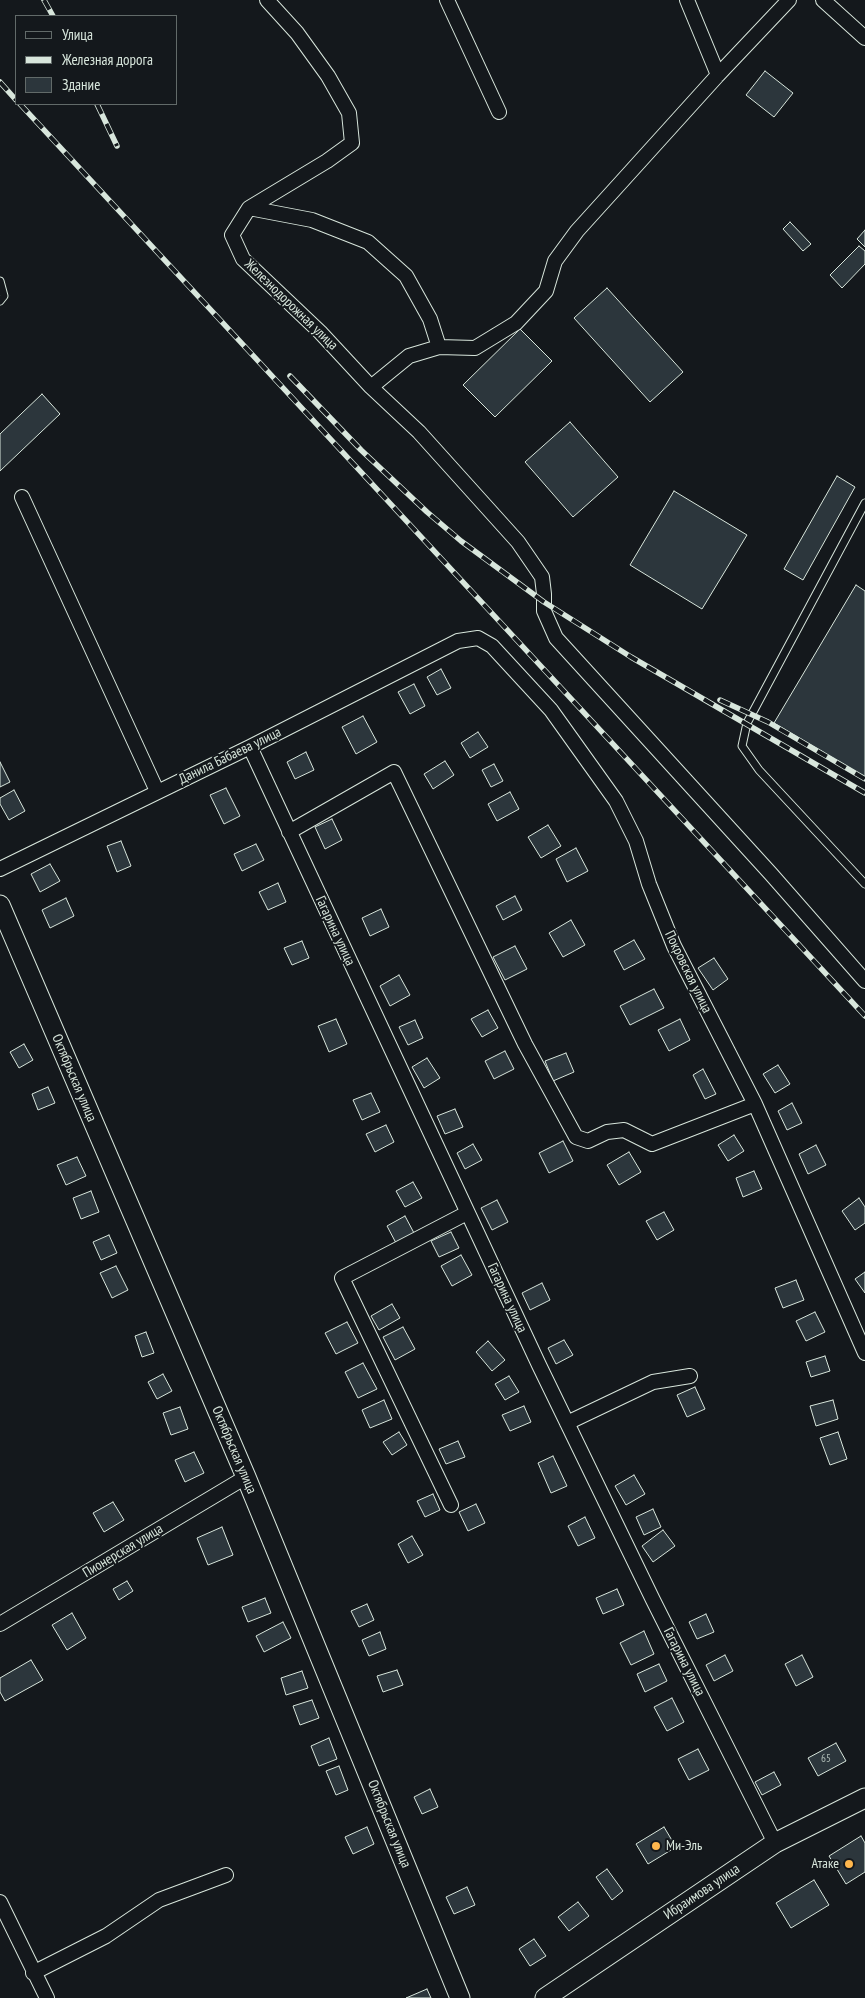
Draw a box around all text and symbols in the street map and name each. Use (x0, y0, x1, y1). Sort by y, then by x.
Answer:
legend (15, 15, 178, 105)
text: Улица (62, 25, 93, 44)
text: Железная дорога (62, 50, 153, 69)
text: Здание (62, 75, 100, 94)
street label: Железнодорожная улица (241, 256, 341, 354)
street label: Данила Бабаева улица (176, 724, 284, 788)
street label: Гагарина улица (312, 894, 358, 968)
street label: Покровская улица (661, 928, 715, 1016)
street label: Октябрьская улица (48, 1032, 100, 1124)
street label: Гагарина улица (484, 1261, 530, 1335)
street label: Октябрьская улица (208, 1404, 260, 1496)
street label: Пионерская улица (80, 1520, 166, 1582)
street label: Гагарина улица (660, 1625, 708, 1699)
house number: 65 (821, 1752, 831, 1766)
street label: Октябрьская улица (364, 1778, 414, 1870)
place label: Ми-Эль (666, 1838, 702, 1854)
marker: Ми-Эль (650, 1840, 662, 1852)
place label: Атаке (812, 1856, 839, 1872)
marker: Атаке (843, 1858, 855, 1870)
street label: Ибраимова улица (661, 1860, 743, 1924)

